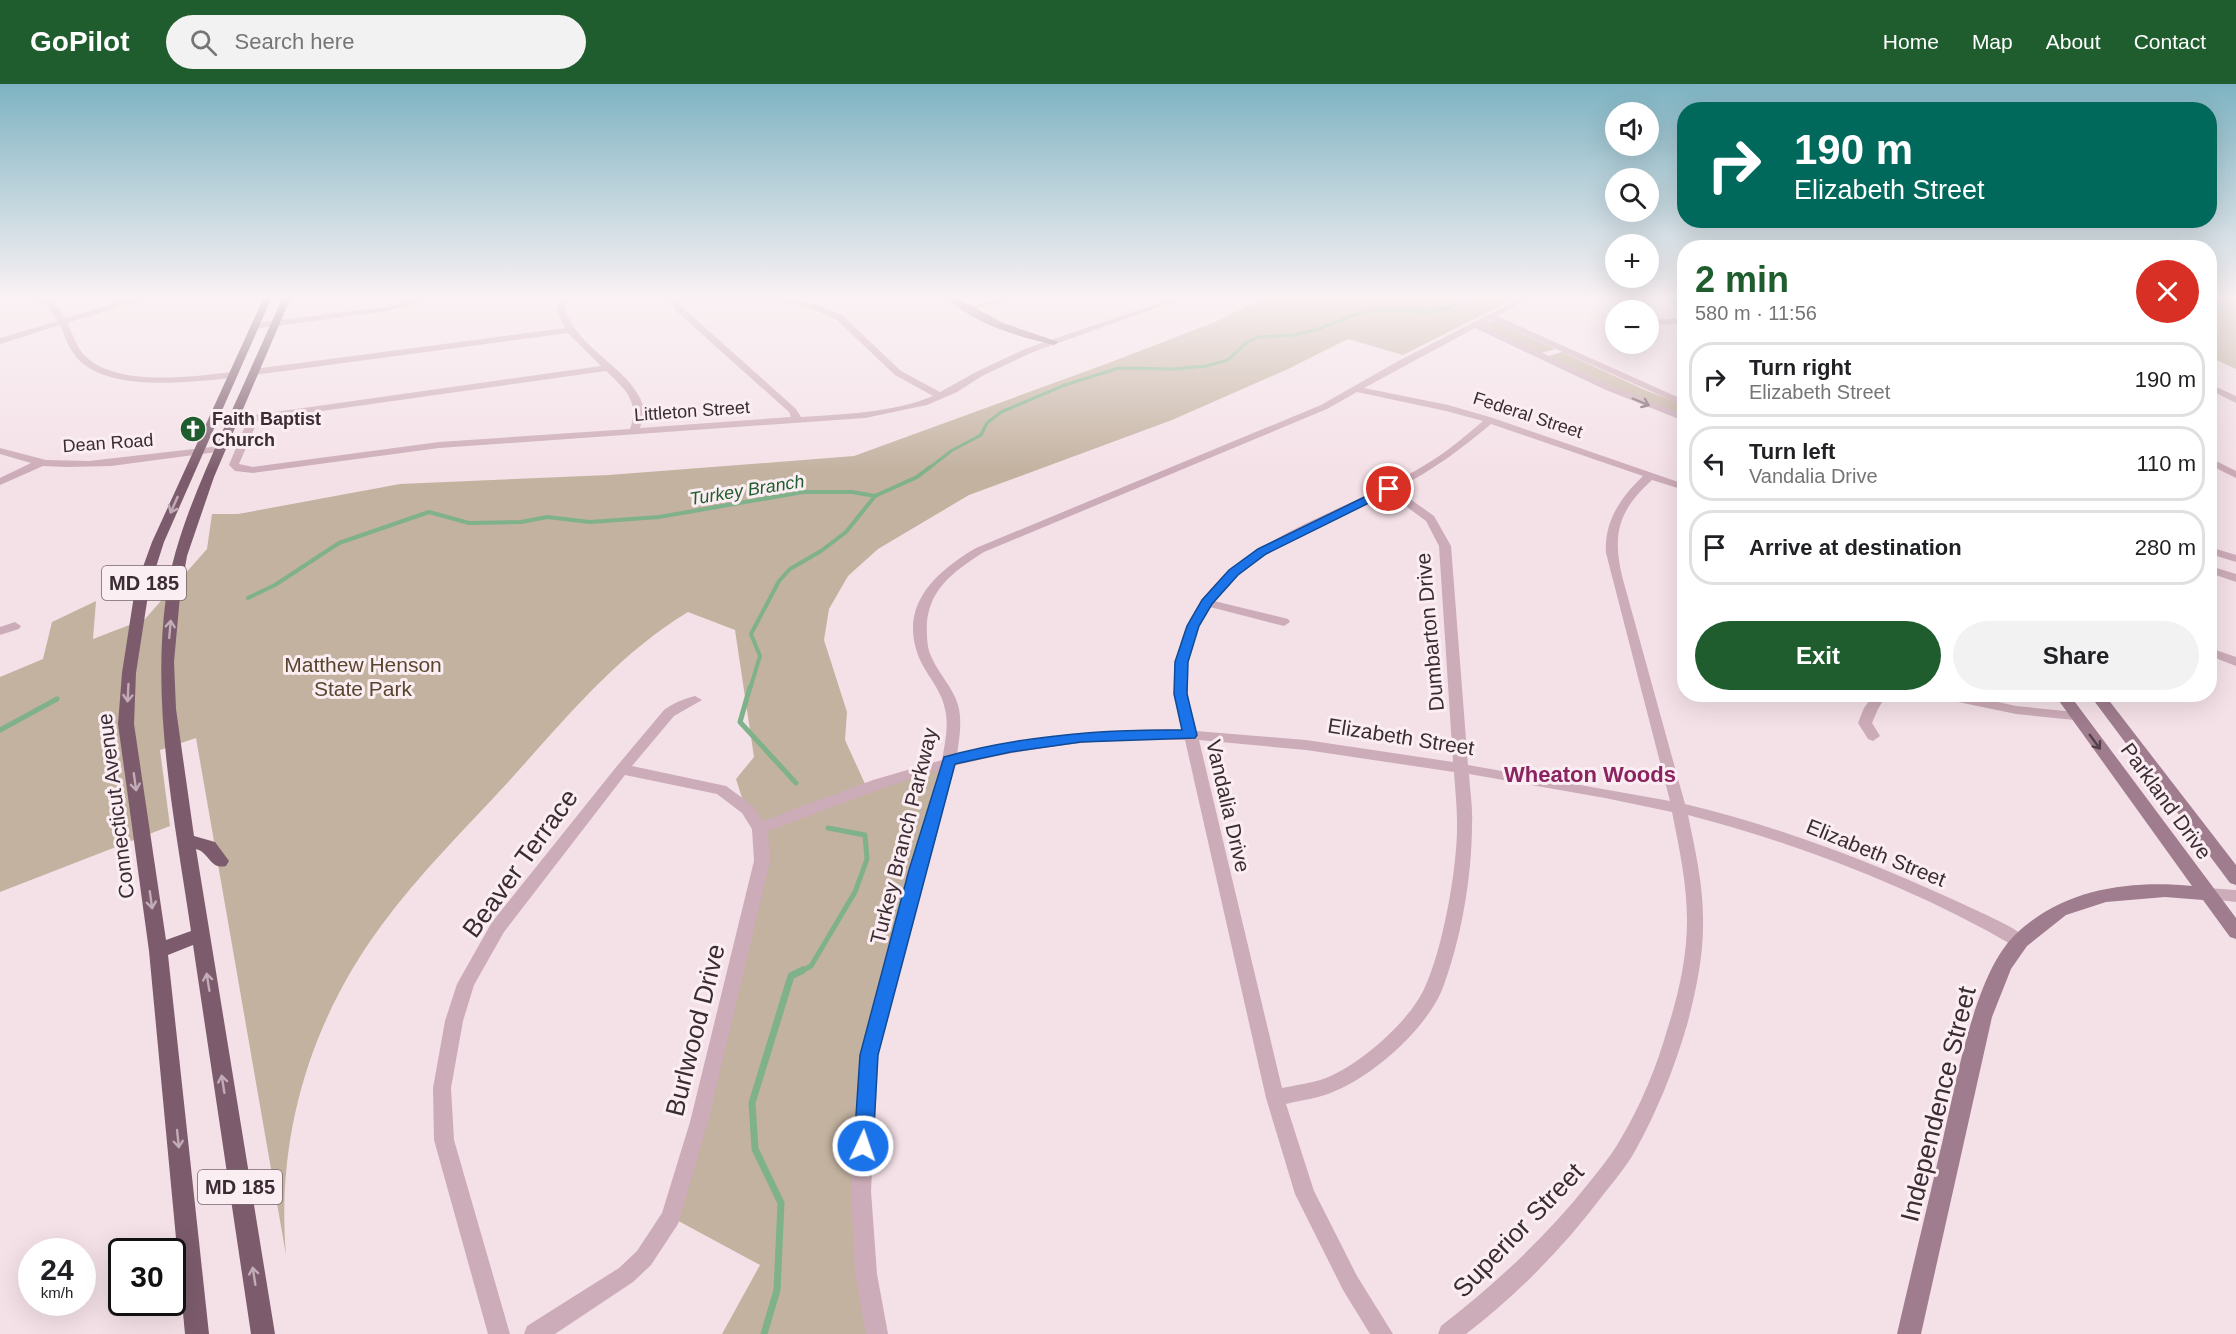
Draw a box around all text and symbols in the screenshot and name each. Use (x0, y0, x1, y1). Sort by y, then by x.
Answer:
search box (166, 15, 586, 69)
text: GoPilot (30, 26, 130, 57)
icon: search (187, 26, 220, 59)
text: Search here (235, 29, 354, 54)
text: Home (1883, 30, 1939, 53)
text: Map (1972, 30, 2013, 53)
text: About (2046, 30, 2101, 53)
text: Contact (2134, 30, 2206, 53)
map controls (1605, 102, 1659, 354)
button: sound (1605, 102, 1659, 156)
icon: right (1695, 126, 1773, 204)
text: 190 m (1794, 126, 1913, 173)
button: search (1605, 168, 1659, 222)
text: Elizabeth Street (1794, 175, 1985, 205)
button: + (1605, 234, 1659, 288)
text: 2 min (1695, 259, 1789, 300)
button: close (2136, 260, 2199, 323)
button: − (1605, 300, 1659, 354)
text: 580 m · 11:56 (1695, 302, 1817, 324)
text: Turn right (1749, 355, 1851, 380)
icon: right (1698, 363, 1731, 396)
text: 190 m (2135, 367, 2196, 392)
text: Elizabeth Street (1749, 381, 1890, 403)
street label: Federal Street (1471, 388, 1585, 442)
street label: Littleton Street (633, 397, 751, 425)
one-way arrow (1632, 397, 1650, 408)
place label: Faith Baptist Church (212, 409, 321, 450)
church icon: Faith Baptist Church (178, 414, 208, 444)
street label: Dean Road (62, 430, 154, 456)
text: Turn left (1749, 439, 1835, 464)
icon: left (1698, 447, 1731, 480)
text: 110 m (2136, 451, 2196, 476)
pin (1363, 463, 1414, 514)
text: Vandalia Drive (1749, 465, 1878, 487)
water label: Turkey Branch (688, 471, 806, 509)
icon: arrive (1372, 472, 1405, 505)
one-way arrow (168, 495, 179, 514)
icon: arrive (1698, 531, 1731, 564)
text: Arrive at destination (1749, 535, 1962, 560)
text: 280 m (2135, 535, 2196, 560)
street label: Dumbarton Drive (1411, 552, 1448, 712)
road number: MD 185 (102, 566, 186, 600)
one-way arrow (165, 620, 176, 640)
button: Exit (1695, 621, 1941, 690)
button: Share (1953, 621, 2199, 690)
park label: Matthew Henson State Park (284, 653, 442, 700)
one-way arrow (122, 682, 133, 702)
street label: Connecticut Avenue (93, 712, 138, 900)
street label: Elizabeth Street (1326, 714, 1476, 759)
street label: Turkey Branch Parkway (865, 725, 942, 946)
one-way arrow (2089, 734, 2101, 750)
street label: Vandalia Drive (1202, 738, 1255, 874)
street label: Parkland Drive (2117, 738, 2216, 863)
district label: Wheaton Woods (1504, 762, 1676, 787)
one-way arrow (129, 772, 140, 791)
street label: Beaver Terrace (456, 783, 584, 943)
street label: Elizabeth Street (1803, 814, 1949, 891)
one-way arrow (146, 890, 157, 909)
street label: Burlwood Drive (659, 941, 731, 1119)
one-way arrow (202, 972, 213, 992)
street label: Independence Street (1894, 983, 1982, 1225)
one-way arrow (218, 1074, 229, 1094)
position arrow (831, 1114, 895, 1178)
one-way arrow (173, 1128, 184, 1148)
street label: Superior Street (1446, 1156, 1590, 1303)
road number: MD 185 (198, 1170, 282, 1204)
speed limit sign: 30 (108, 1238, 186, 1316)
text: 24 (40, 1253, 74, 1286)
one-way arrow (248, 1267, 259, 1287)
text: km/h (41, 1284, 73, 1301)

